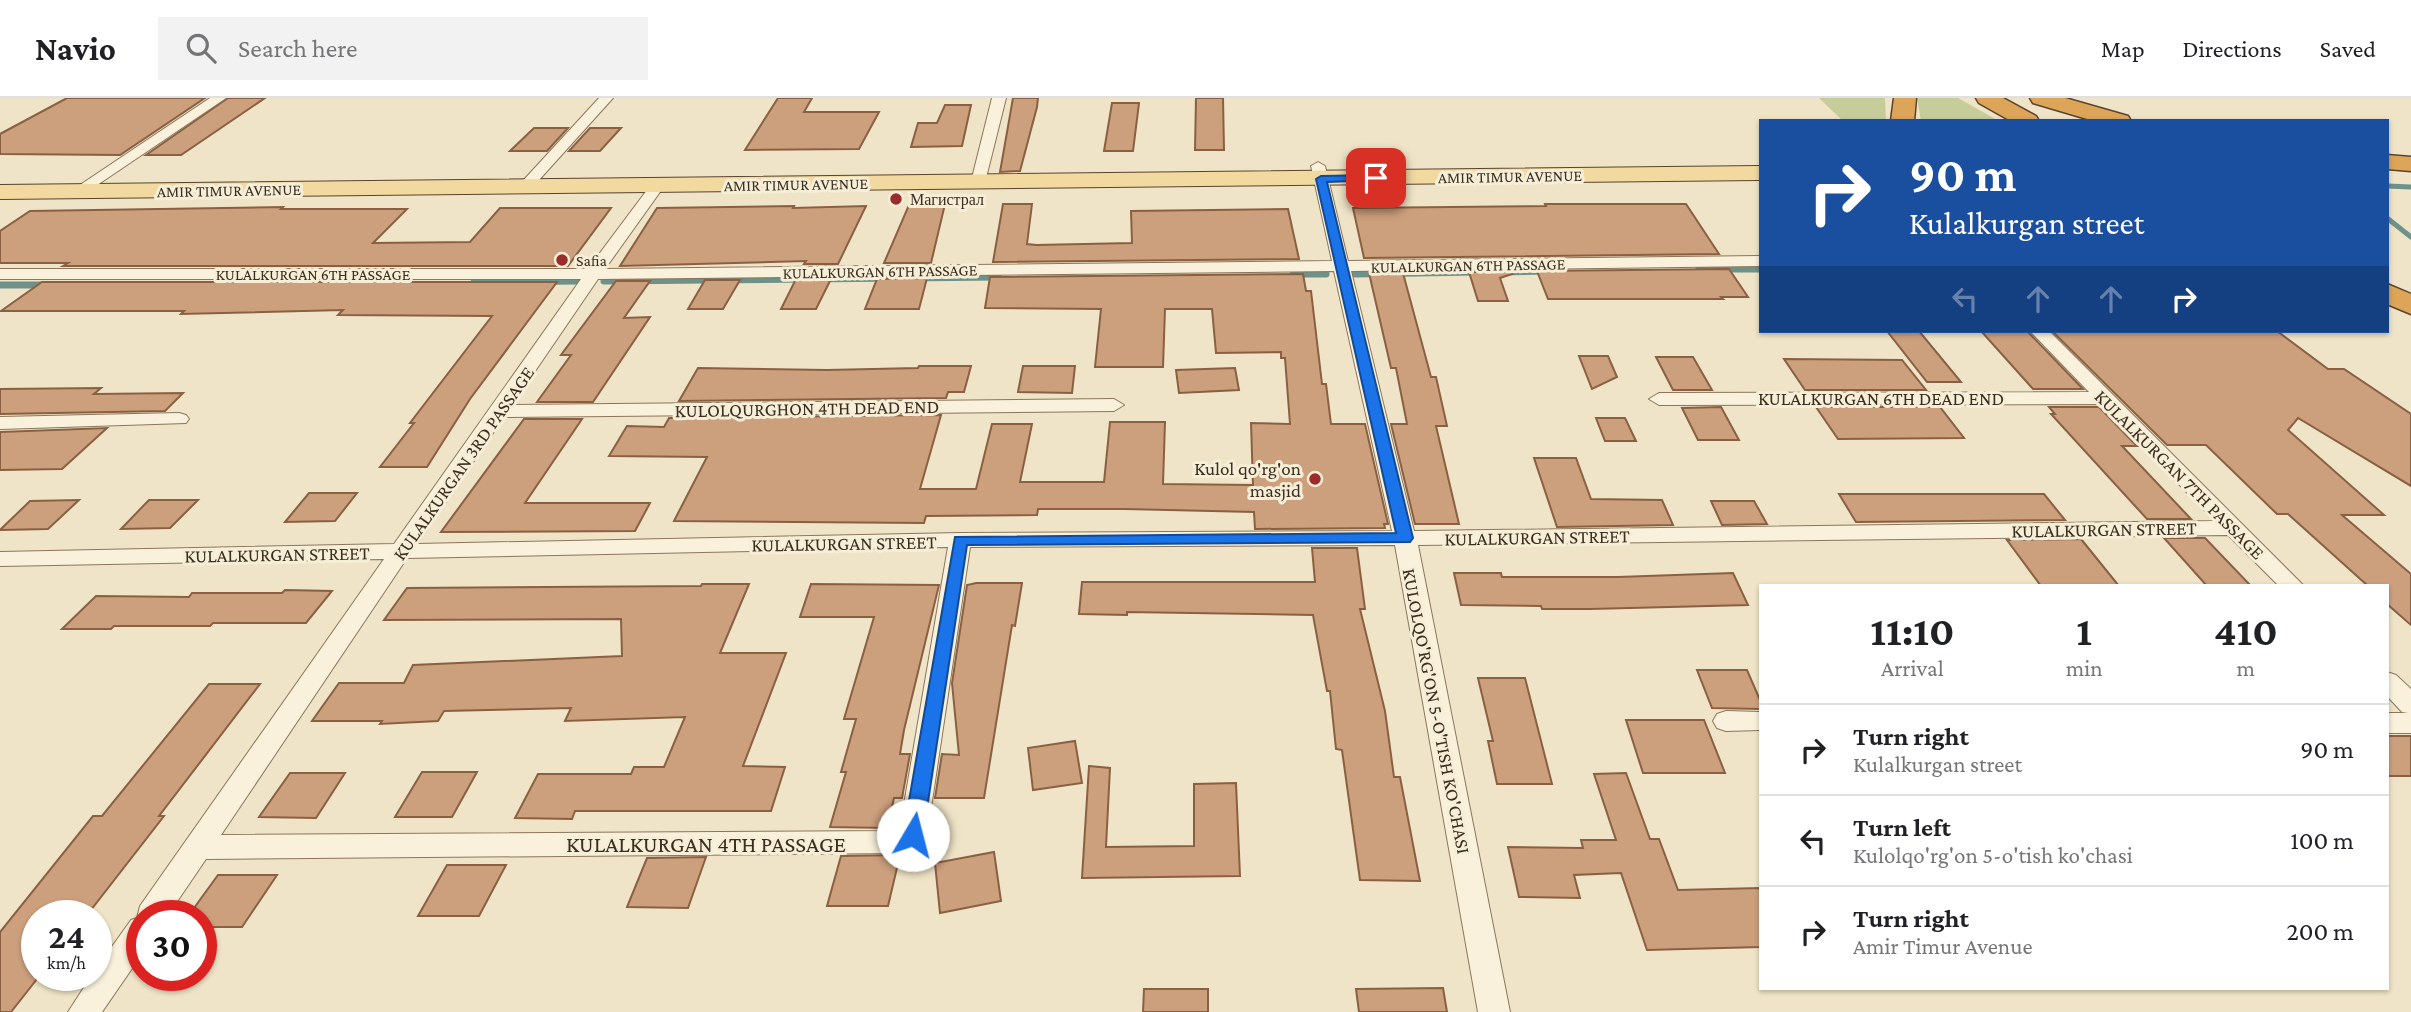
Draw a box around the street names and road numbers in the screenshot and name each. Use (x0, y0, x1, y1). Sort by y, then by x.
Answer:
street label: AMIR TIMUR AVENUE (1438, 167, 1583, 186)
street label: AMIR TIMUR AVENUE (724, 175, 869, 194)
street label: AMIR TIMUR AVENUE (157, 181, 302, 200)
street label: KULALKURGAN 6TH PASSAGE (1371, 255, 1566, 276)
street label: KULALKURGAN 6TH PASSAGE (783, 261, 978, 282)
street label: KULALKURGAN 6TH PASSAGE (216, 266, 411, 283)
street label: KULALKURGAN 3RD PASSAGE (389, 363, 538, 564)
street label: KULALKURGAN 7TH PASSAGE (2091, 385, 2269, 563)
street label: KULALKURGAN 6TH DEAD END (1758, 388, 2004, 409)
street label: KULOLQURGHON 4TH DEAD END (675, 396, 939, 421)
street label: KULALKURGAN STREET (2011, 517, 2198, 542)
street label: KULALKURGAN STREET (1444, 525, 1631, 550)
street label: KULALKURGAN STREET (751, 531, 938, 556)
street label: KULALKURGAN STREET (184, 542, 371, 567)
street label: KULOLQO'RG'ON 5-O'TISH KO'CHASI (1399, 567, 1475, 856)
street label: KULALKURGAN 4TH PASSAGE (566, 831, 846, 857)

